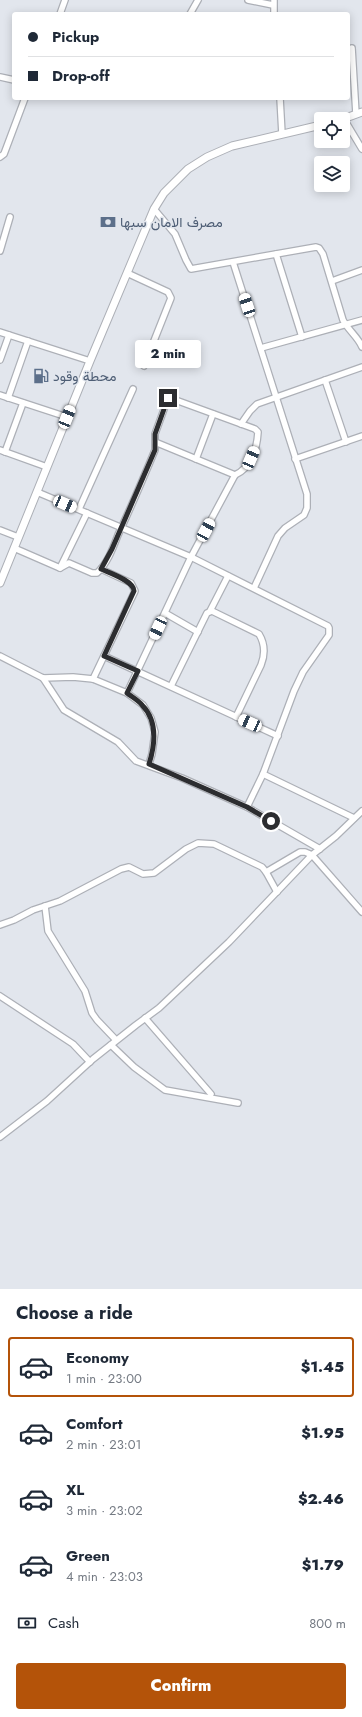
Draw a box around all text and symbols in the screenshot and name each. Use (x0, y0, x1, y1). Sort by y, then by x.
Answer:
text: Pickup (52, 26, 99, 48)
text: Drop-off (52, 65, 110, 87)
map controls (314, 112, 350, 192)
button: locate (314, 112, 350, 148)
button: layers (314, 156, 350, 192)
place label: مصرف الامان سبها (120, 212, 223, 232)
bank icon: مصرف الامان سبها (99, 213, 117, 231)
car (238, 292, 256, 318)
callout: 2 min (135, 340, 201, 368)
text: 2 min (151, 344, 185, 363)
place label: محطة وقود (53, 366, 116, 386)
fuel station icon: محطة وقود (32, 367, 50, 385)
route end (159, 389, 177, 407)
car (57, 404, 77, 430)
car (241, 445, 261, 471)
car (52, 494, 78, 514)
car (195, 517, 217, 543)
car (147, 615, 169, 641)
car (237, 713, 263, 733)
route start (262, 812, 280, 830)
text: Choose a ride (16, 1300, 133, 1326)
text: Economy (66, 1347, 129, 1369)
icon: car (18, 1349, 54, 1385)
text: $1.45 (301, 1356, 344, 1378)
text: 1 min · 23:00 (66, 1369, 142, 1388)
text: Comfort (66, 1413, 123, 1435)
icon: car (18, 1415, 54, 1451)
text: $1.95 (301, 1422, 344, 1444)
text: 2 min · 23:01 (66, 1435, 141, 1454)
text: XL (66, 1479, 84, 1501)
icon: car (18, 1481, 54, 1517)
text: $2.46 (298, 1488, 344, 1510)
text: 3 min · 23:02 (66, 1501, 143, 1520)
text: Green (66, 1545, 110, 1567)
icon: car (18, 1547, 54, 1583)
text: $1.79 (302, 1554, 344, 1576)
text: 4 min · 23:03 (66, 1567, 143, 1586)
icon: cash (16, 1612, 38, 1634)
text: Cash (48, 1612, 79, 1634)
text: 800 m (309, 1614, 346, 1633)
button: Confirm (16, 1663, 346, 1709)

